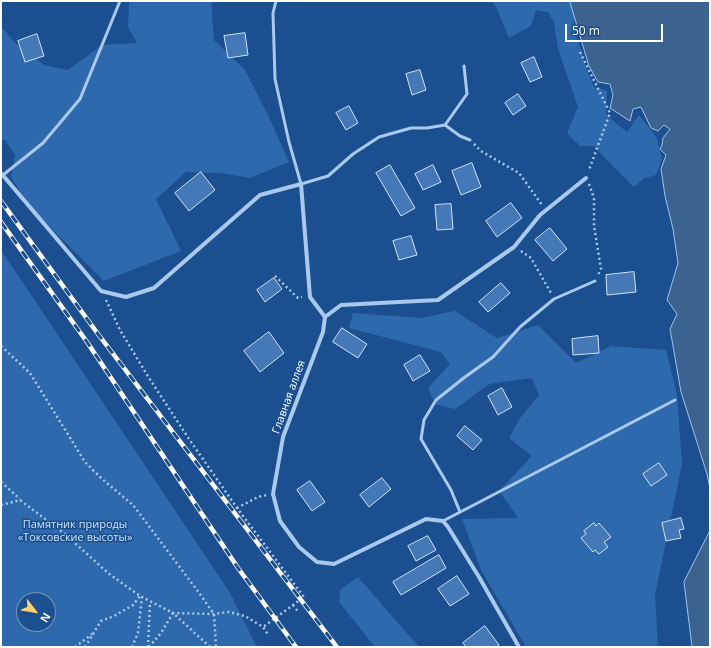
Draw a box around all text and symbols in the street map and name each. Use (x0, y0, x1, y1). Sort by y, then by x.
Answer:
scale bar (567, 16, 665, 42)
text: 50 m (572, 22, 600, 39)
street label: Главная аллея (270, 358, 308, 436)
park label: Памятник природы «Токсовские высоты» (18, 518, 132, 544)
north arrow (16, 592, 56, 632)
text: N (37, 610, 55, 626)

